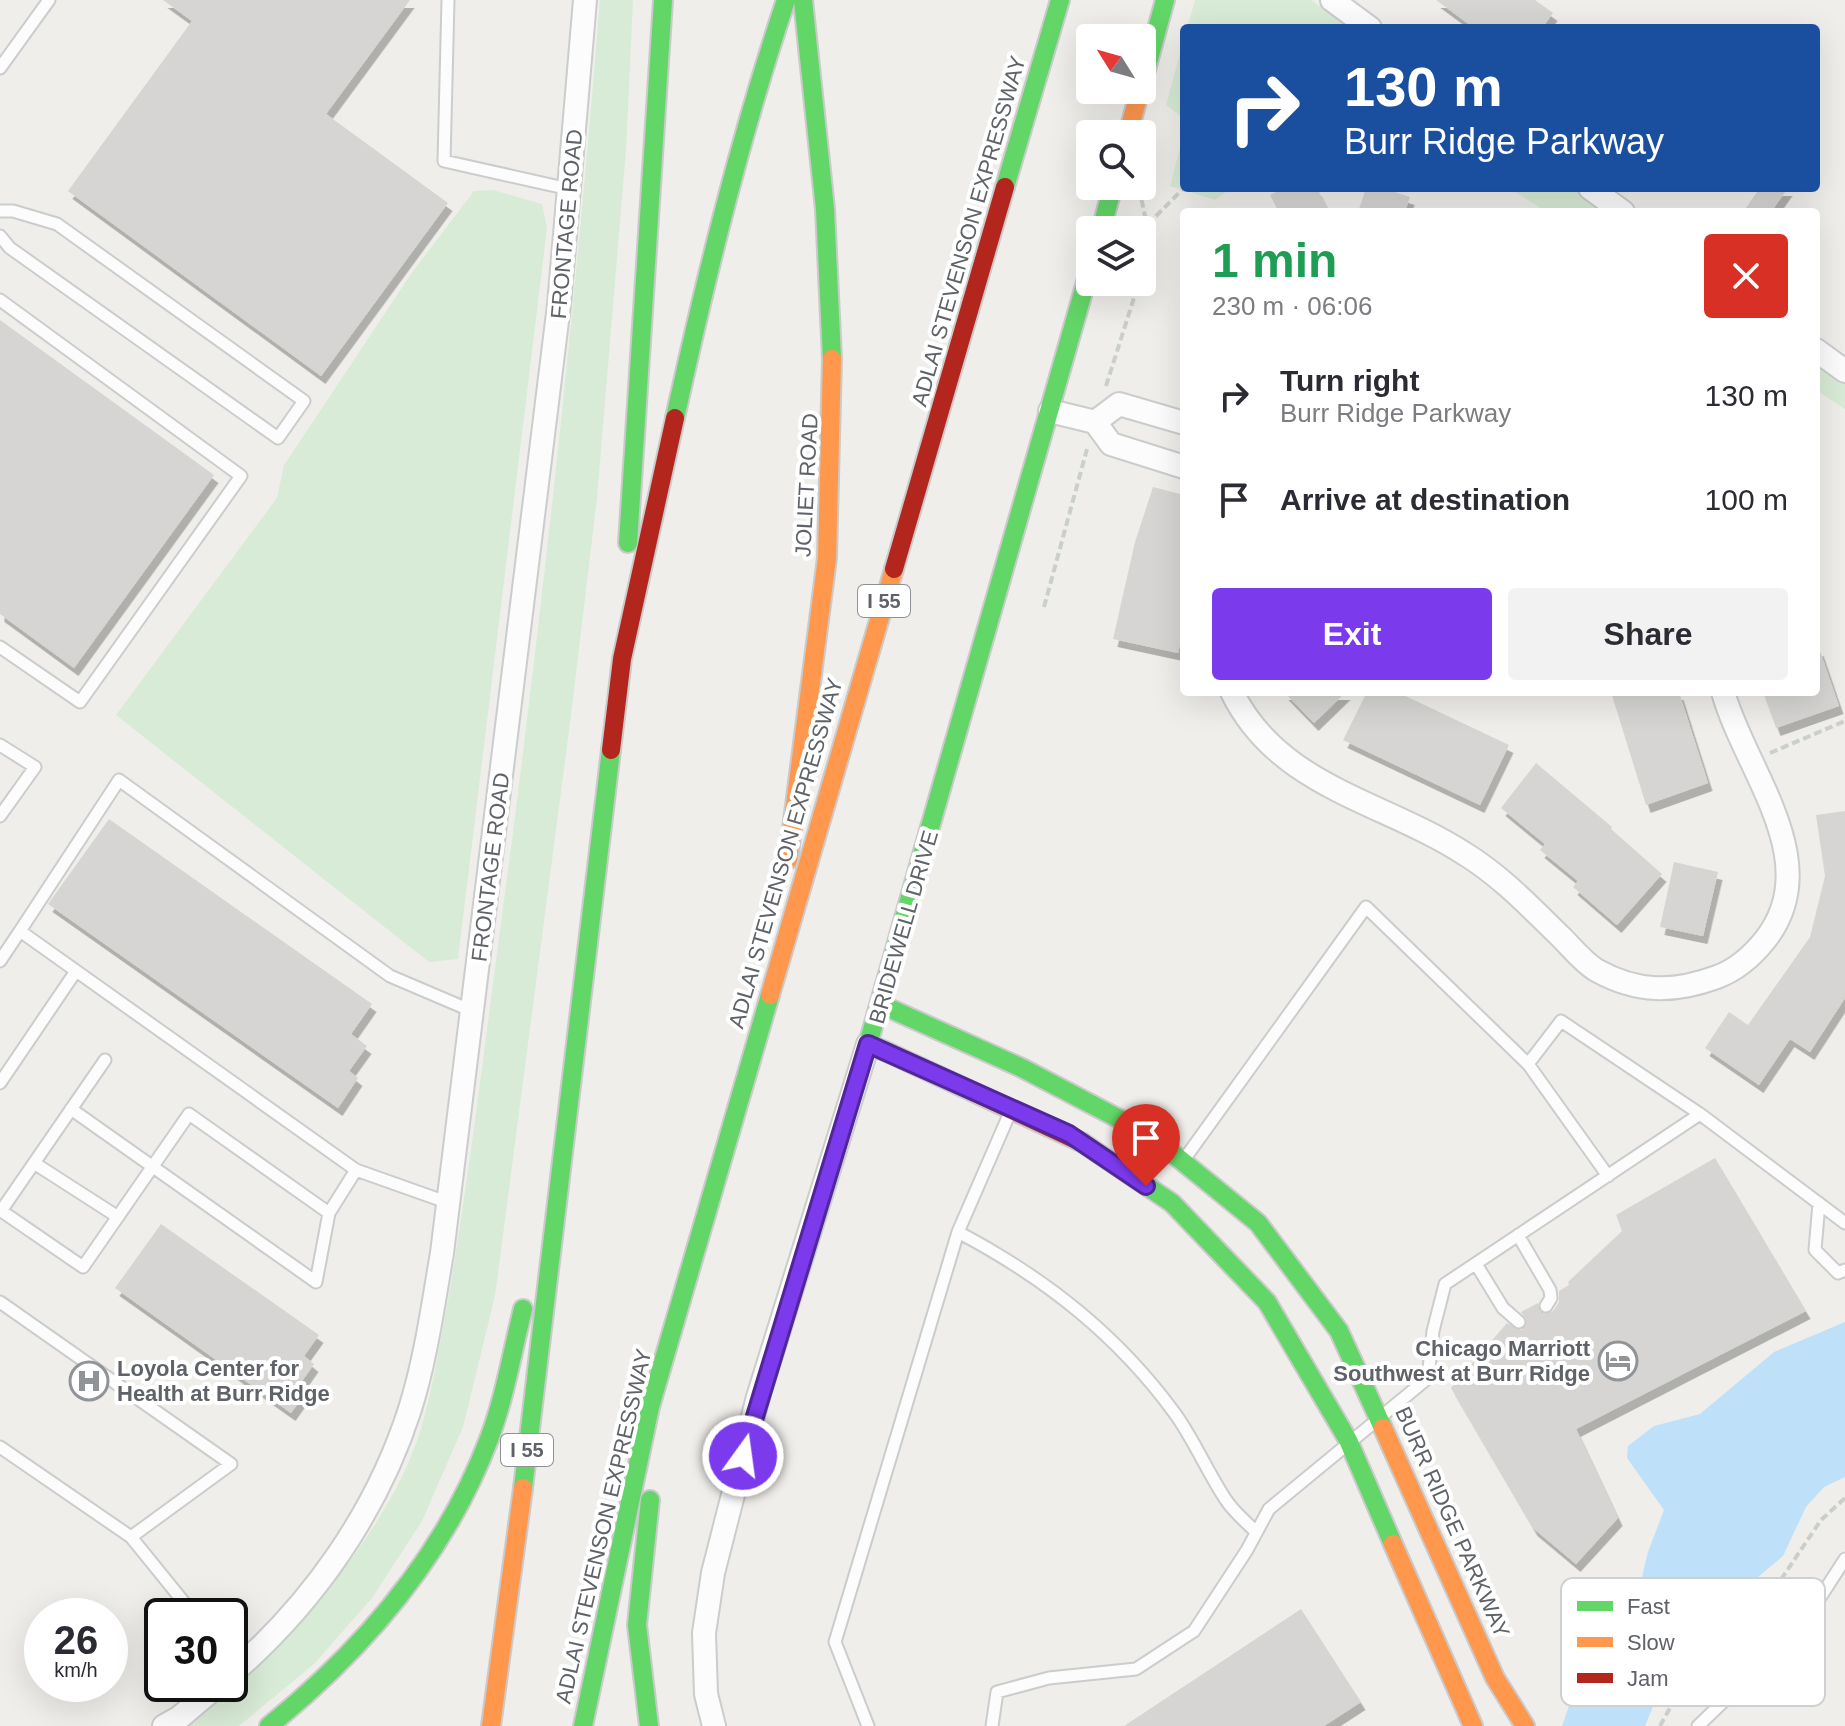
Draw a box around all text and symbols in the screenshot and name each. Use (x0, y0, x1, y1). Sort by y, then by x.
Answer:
north arrow (1076, 24, 1156, 104)
map controls (1076, 24, 1156, 296)
street label: ADLAI STEVENSON EXPRESSWAY (906, 53, 1031, 409)
text: 130 m (1344, 55, 1503, 118)
icon: right (1212, 56, 1316, 160)
button: search (1076, 120, 1156, 200)
text: Burr Ridge Parkway (1344, 121, 1664, 162)
street label: FRONTAGE ROAD (546, 128, 587, 320)
button: layers (1076, 216, 1156, 296)
text: 1 min (1212, 234, 1337, 287)
button: close (1704, 234, 1788, 318)
text: 230 m · 06:06 (1212, 291, 1372, 321)
text: Turn right (1280, 364, 1419, 397)
icon: right (1212, 374, 1256, 418)
text: 130 m (1705, 379, 1788, 412)
text: Burr Ridge Parkway (1280, 398, 1511, 428)
street label: JOLIET ROAD (790, 413, 823, 558)
icon: arrive (1212, 478, 1256, 522)
text: Arrive at destination (1280, 483, 1570, 516)
text: 100 m (1705, 483, 1788, 516)
road number: I 55 (858, 585, 910, 617)
button: Exit (1212, 588, 1492, 680)
button: Share (1508, 588, 1788, 680)
street label: ADLAI STEVENSON EXPRESSWAY (723, 675, 848, 1031)
street label: FRONTAGE ROAD (466, 771, 514, 963)
street label: BRIDEWELL DRIVE (864, 828, 943, 1027)
pin (1112, 1104, 1180, 1186)
icon: arrive (1124, 1116, 1168, 1160)
place label: Chicago Marriott Southwest at Burr Ridge (1333, 1336, 1591, 1386)
hotel icon: Chicago Marriott Southwest at Burr Ridge (1597, 1340, 1639, 1382)
street label: ADLAI STEVENSON EXPRESSWAY (550, 1346, 657, 1706)
place label: Loyola Center for Health at Burr Ridge (117, 1356, 330, 1406)
hospital icon: Loyola Center for Health at Burr Ridge (68, 1360, 110, 1402)
street label: BURR RIDGE PARKWAY (1390, 1403, 1515, 1642)
position arrow (701, 1414, 785, 1498)
road number: I 55 (501, 1434, 553, 1466)
legend (1561, 1578, 1825, 1706)
text: Fast (1627, 1594, 1670, 1619)
speed limit sign: 30 (144, 1598, 248, 1702)
text: 26 (54, 1618, 98, 1662)
text: Slow (1627, 1630, 1675, 1655)
text: km/h (54, 1659, 98, 1681)
text: Jam (1627, 1666, 1669, 1691)

